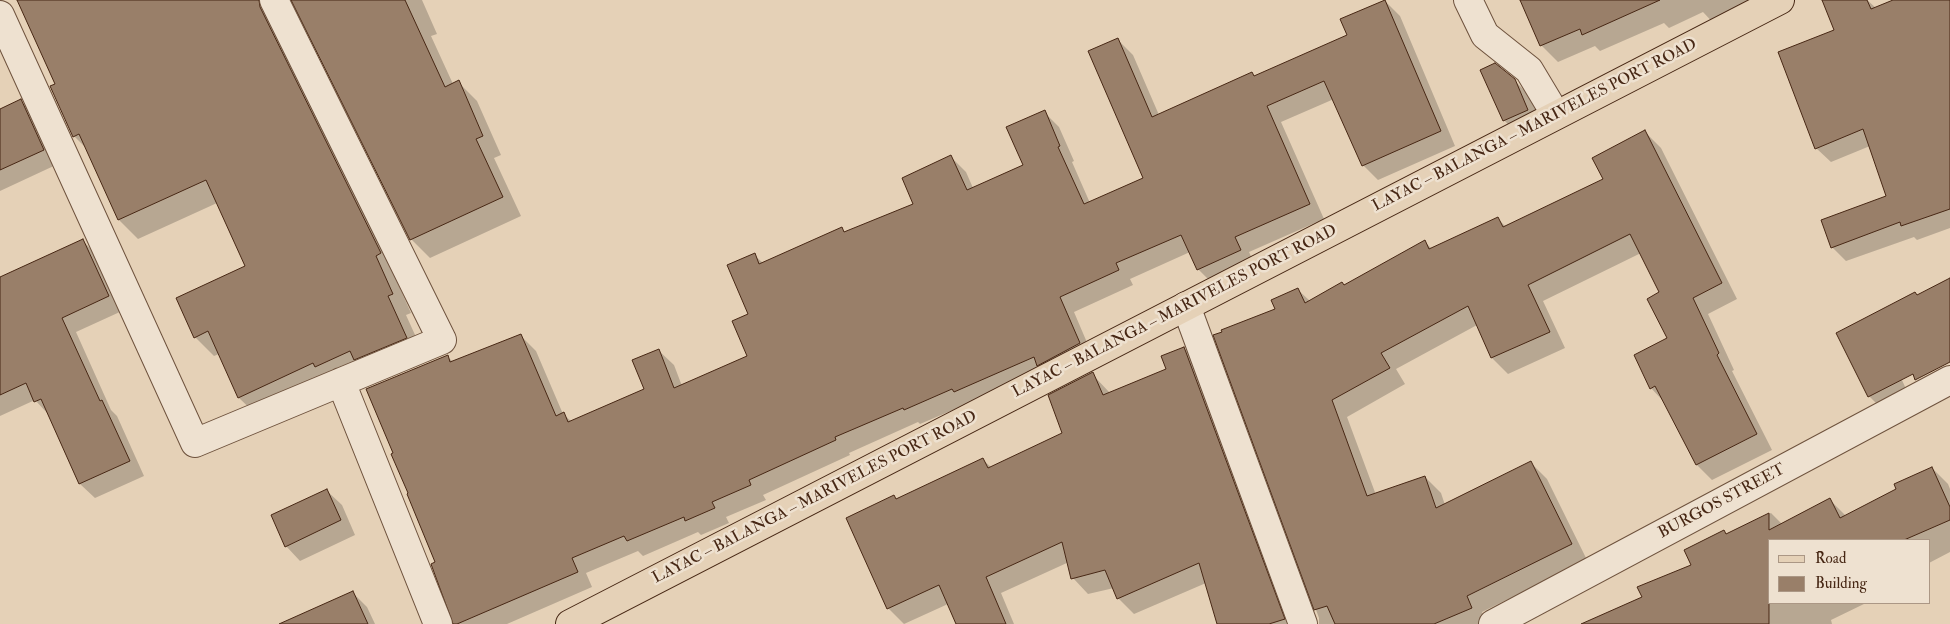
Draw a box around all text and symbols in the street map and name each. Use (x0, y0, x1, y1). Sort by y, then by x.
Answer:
street label: LAYAC – BALANGA – MARIVELES PORT ROAD (1370, 35, 1700, 217)
street label: LAYAC – BALANGA – MARIVELES PORT ROAD (1010, 221, 1340, 403)
street label: LAYAC – BALANGA – MARIVELES PORT ROAD (650, 407, 980, 589)
street label: BURGOS STREET (1655, 460, 1789, 544)
legend (1768, 539, 1930, 604)
text: Road (1815, 549, 1846, 568)
text: Building (1815, 574, 1867, 593)

